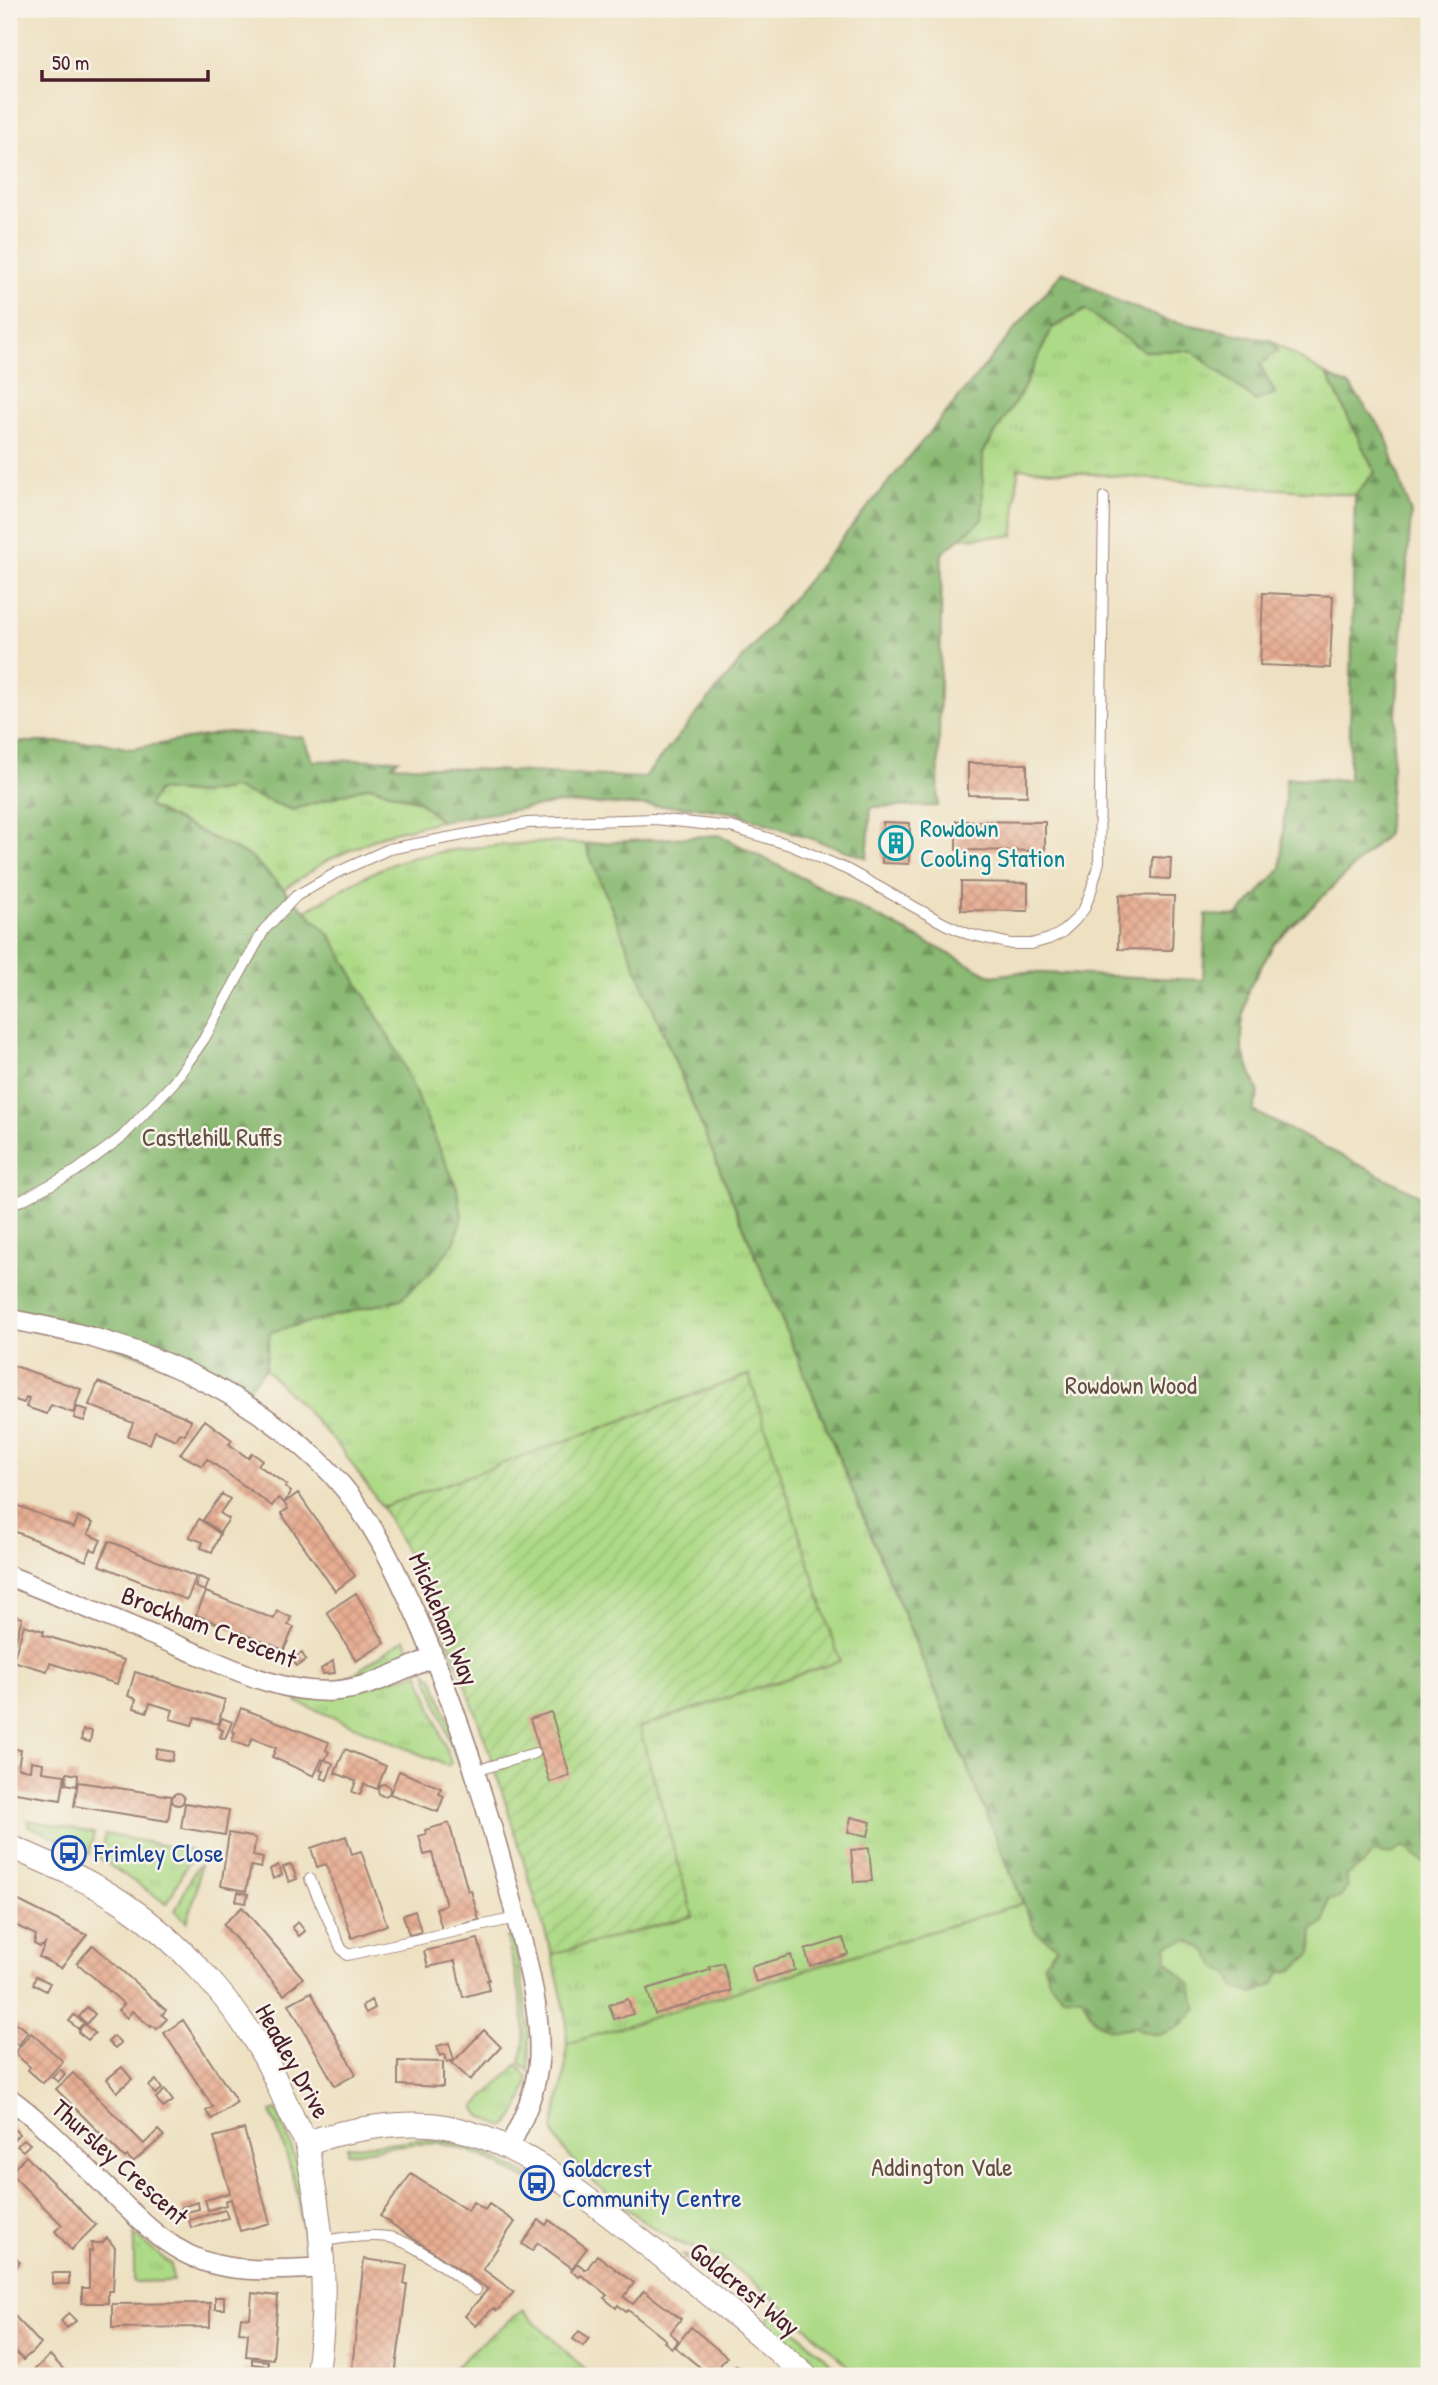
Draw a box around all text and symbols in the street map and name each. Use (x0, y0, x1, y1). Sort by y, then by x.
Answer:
scale bar (42, 38, 208, 82)
text: 50 m (52, 48, 89, 77)
place label: Rowdown Cooling Station (920, 810, 1065, 875)
building icon: Rowdown Cooling Station (877, 824, 915, 862)
park label: Castlehill Ruffs (142, 1119, 282, 1154)
park label: Rowdown Wood (1065, 1367, 1197, 1402)
street label: Mickleham Way (401, 1547, 488, 1691)
street label: Brockham Crescent (117, 1577, 303, 1676)
bus stop icon: Frimley Close (50, 1834, 88, 1872)
place label: Frimley Close (93, 1835, 224, 1870)
street label: Headley Drive (248, 1997, 339, 2124)
street label: Thursley Crescent (44, 2091, 197, 2233)
park label: Addington Vale (871, 2149, 1013, 2184)
place label: Goldcrest Community Centre (562, 2150, 742, 2215)
bus stop icon: Goldcrest Community Centre (518, 2164, 556, 2202)
street label: Goldcrest Way (683, 2233, 808, 2344)

